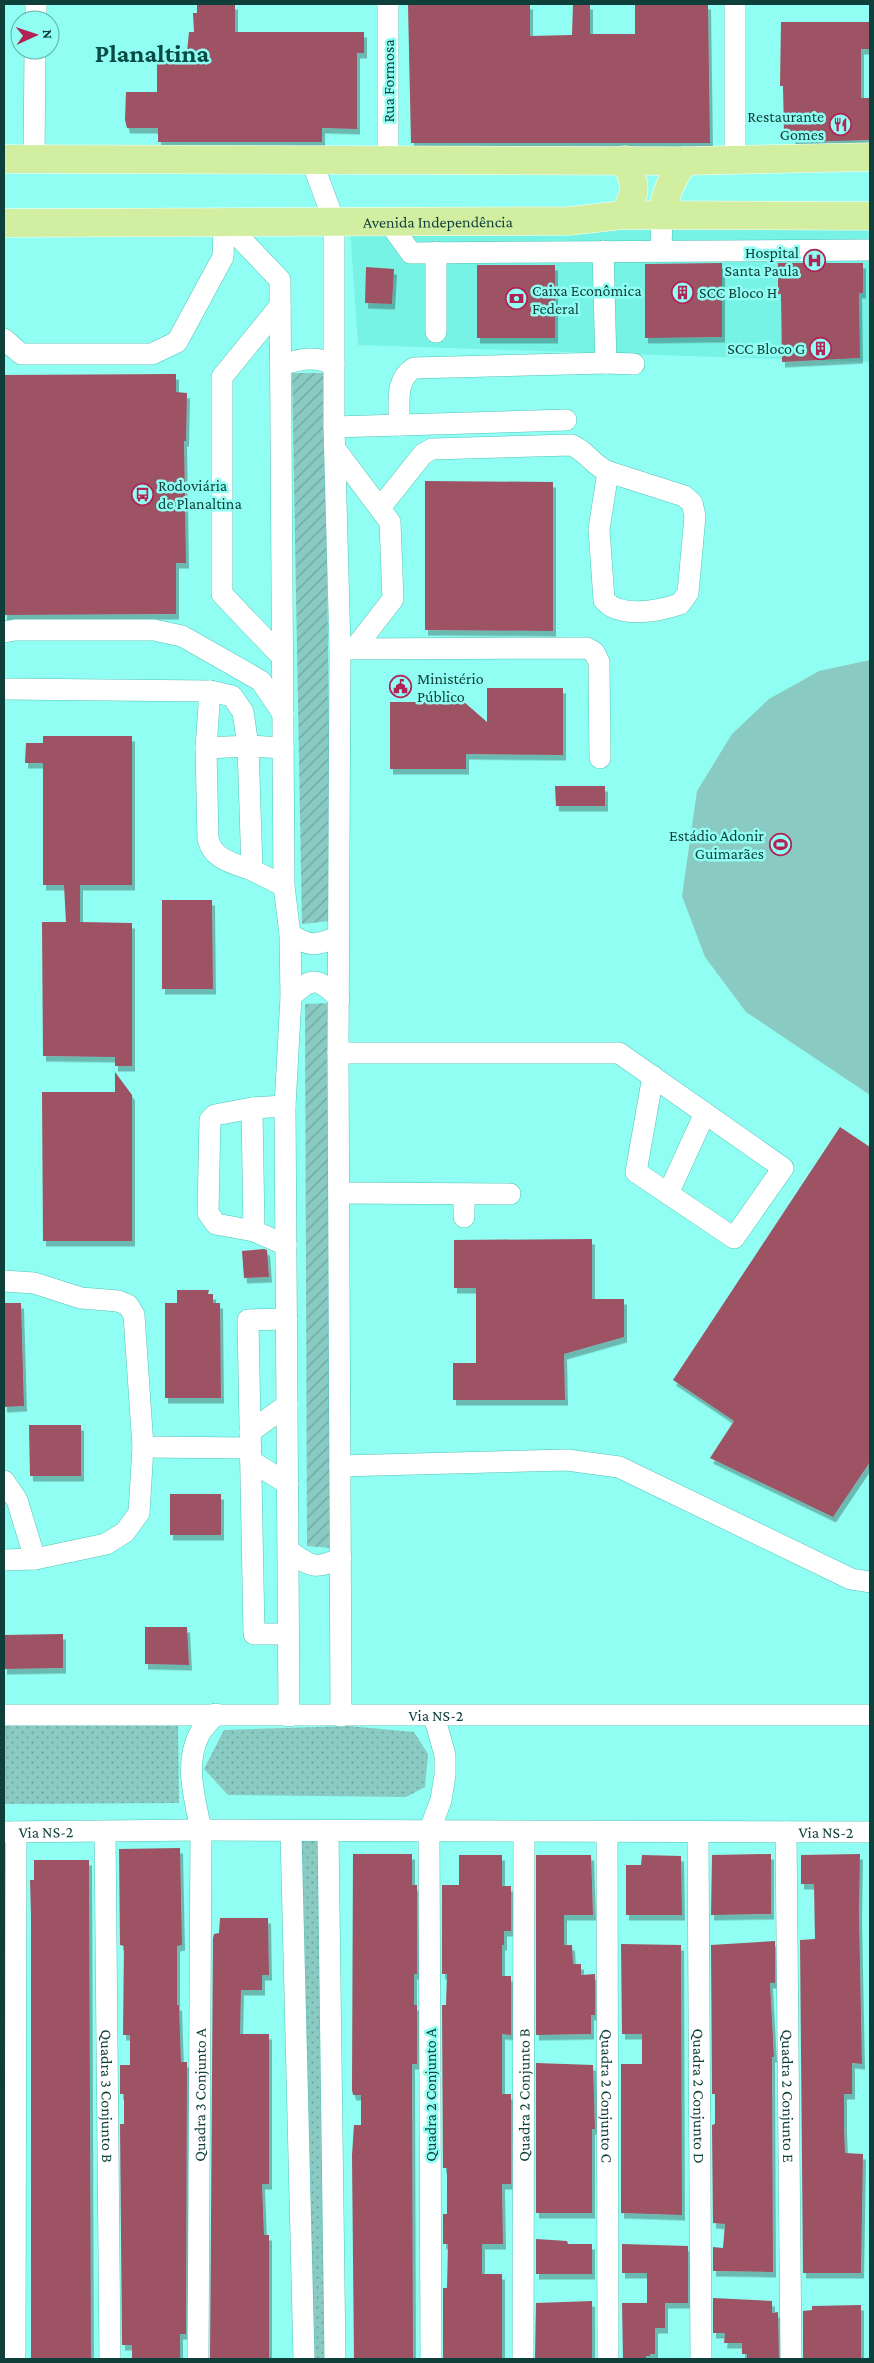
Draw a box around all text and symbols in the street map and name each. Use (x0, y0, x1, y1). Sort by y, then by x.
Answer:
north arrow (10, 10, 60, 60)
text: N (40, 29, 56, 40)
district label: Planaltina (95, 39, 209, 68)
street label: Rua Formosa (380, 39, 397, 123)
place label: Restaurante Gomes (747, 108, 824, 143)
restaurant icon: Restaurante Gomes (828, 113, 852, 137)
street label: Avenida Independência (363, 213, 514, 231)
place label: Hospital Santa Paula (725, 244, 800, 279)
hospital icon: Hospital Santa Paula (803, 249, 827, 273)
building icon: SCC Bloco H (671, 280, 695, 304)
place label: Caixa Econômica Federal (532, 282, 642, 317)
place label: SCC Bloco H (699, 284, 777, 301)
bank icon: Caixa Econômica Federal (504, 287, 528, 311)
building icon: SCC Bloco G (809, 336, 833, 360)
place label: SCC Bloco G (727, 340, 805, 357)
place label: Rodoviária de Planaltina (158, 477, 242, 512)
bus stop icon: Rodoviária de Planaltina (130, 482, 154, 506)
place label: Ministério Público (417, 670, 484, 705)
public building icon: Ministério Público (389, 675, 413, 699)
place label: Estádio Adonir Guimarães (669, 827, 764, 862)
sports icon: Estádio Adonir Guimarães (768, 832, 792, 856)
street label: Via NS-2 (409, 1707, 464, 1724)
street label: Via NS-2 (19, 1823, 74, 1840)
street label: Via NS-2 (799, 1823, 854, 1840)
street label: Quadra 3 Conjunto A (191, 2027, 209, 2162)
street label: Quadra 2 Conjunto A (422, 2027, 440, 2162)
street label: Quadra 2 Conjunto B (515, 2028, 533, 2162)
street label: Quadra 2 Conjunto D (690, 2028, 708, 2164)
street label: Quadra 3 Conjunto B (98, 2029, 117, 2163)
street label: Quadra 2 Conjunto C (598, 2029, 616, 2163)
street label: Quadra 2 Conjunto E (779, 2029, 798, 2163)

